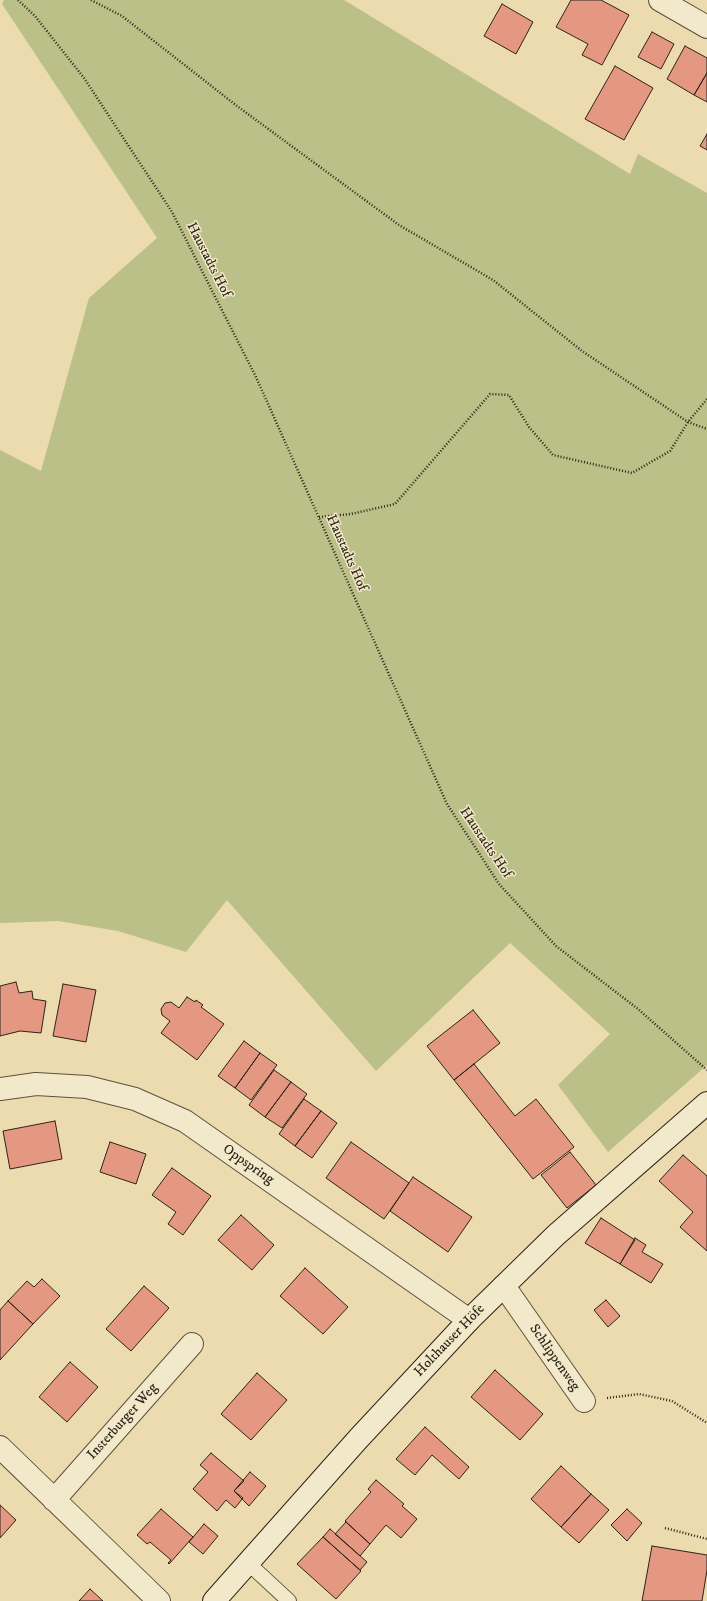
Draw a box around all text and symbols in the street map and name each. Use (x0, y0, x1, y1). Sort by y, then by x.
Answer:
street label: Haustadts Hof (182, 220, 234, 300)
street label: Haustadts Hof (322, 512, 370, 594)
street label: Haustadts Hof (455, 805, 515, 881)
street label: Oppspring (219, 1141, 277, 1189)
street label: Holthauser Höfe (411, 1301, 489, 1381)
street label: Schlippenweg (525, 1322, 583, 1394)
street label: Insterburger Weg (84, 1380, 162, 1464)

